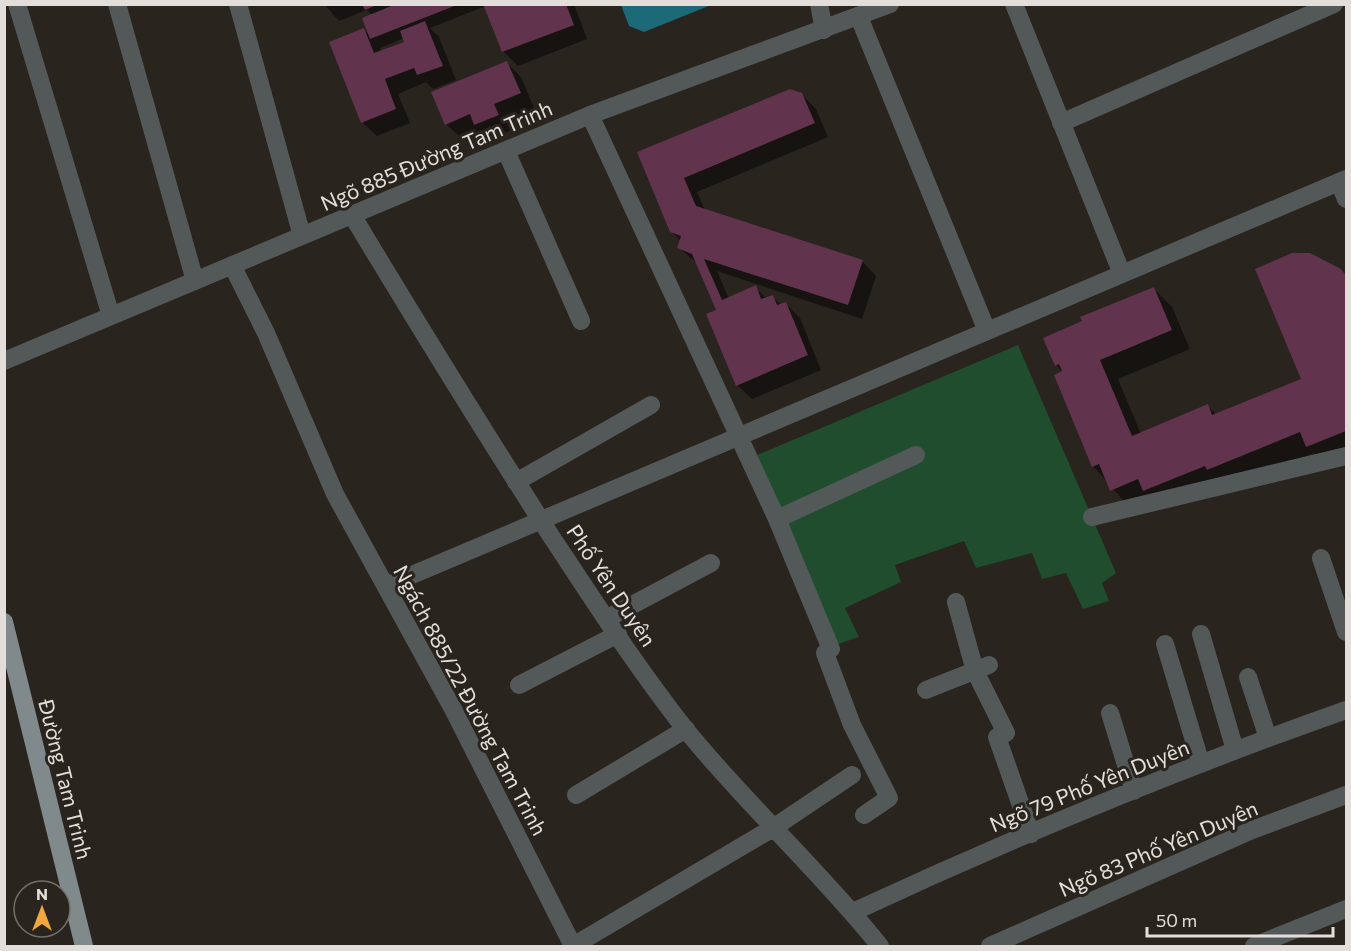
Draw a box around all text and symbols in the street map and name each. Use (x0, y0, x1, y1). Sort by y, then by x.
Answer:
street label: Ngõ 885 Đường Tam Trinh (316, 95, 556, 215)
street label: Phố Yên Duyên (562, 519, 662, 651)
street label: Ngách 885/22 Đường Tam Trinh (389, 561, 553, 839)
street label: Đường Tam Trinh (34, 695, 98, 862)
street label: Ngõ 79 Phố Yên Duyên (986, 734, 1192, 836)
street label: Ngõ 83 Phố Yên Duyên (1055, 795, 1261, 901)
north arrow (12, 879, 72, 939)
text: N (36, 884, 48, 903)
scale bar (1147, 900, 1333, 938)
text: 50 m (1156, 909, 1197, 931)

